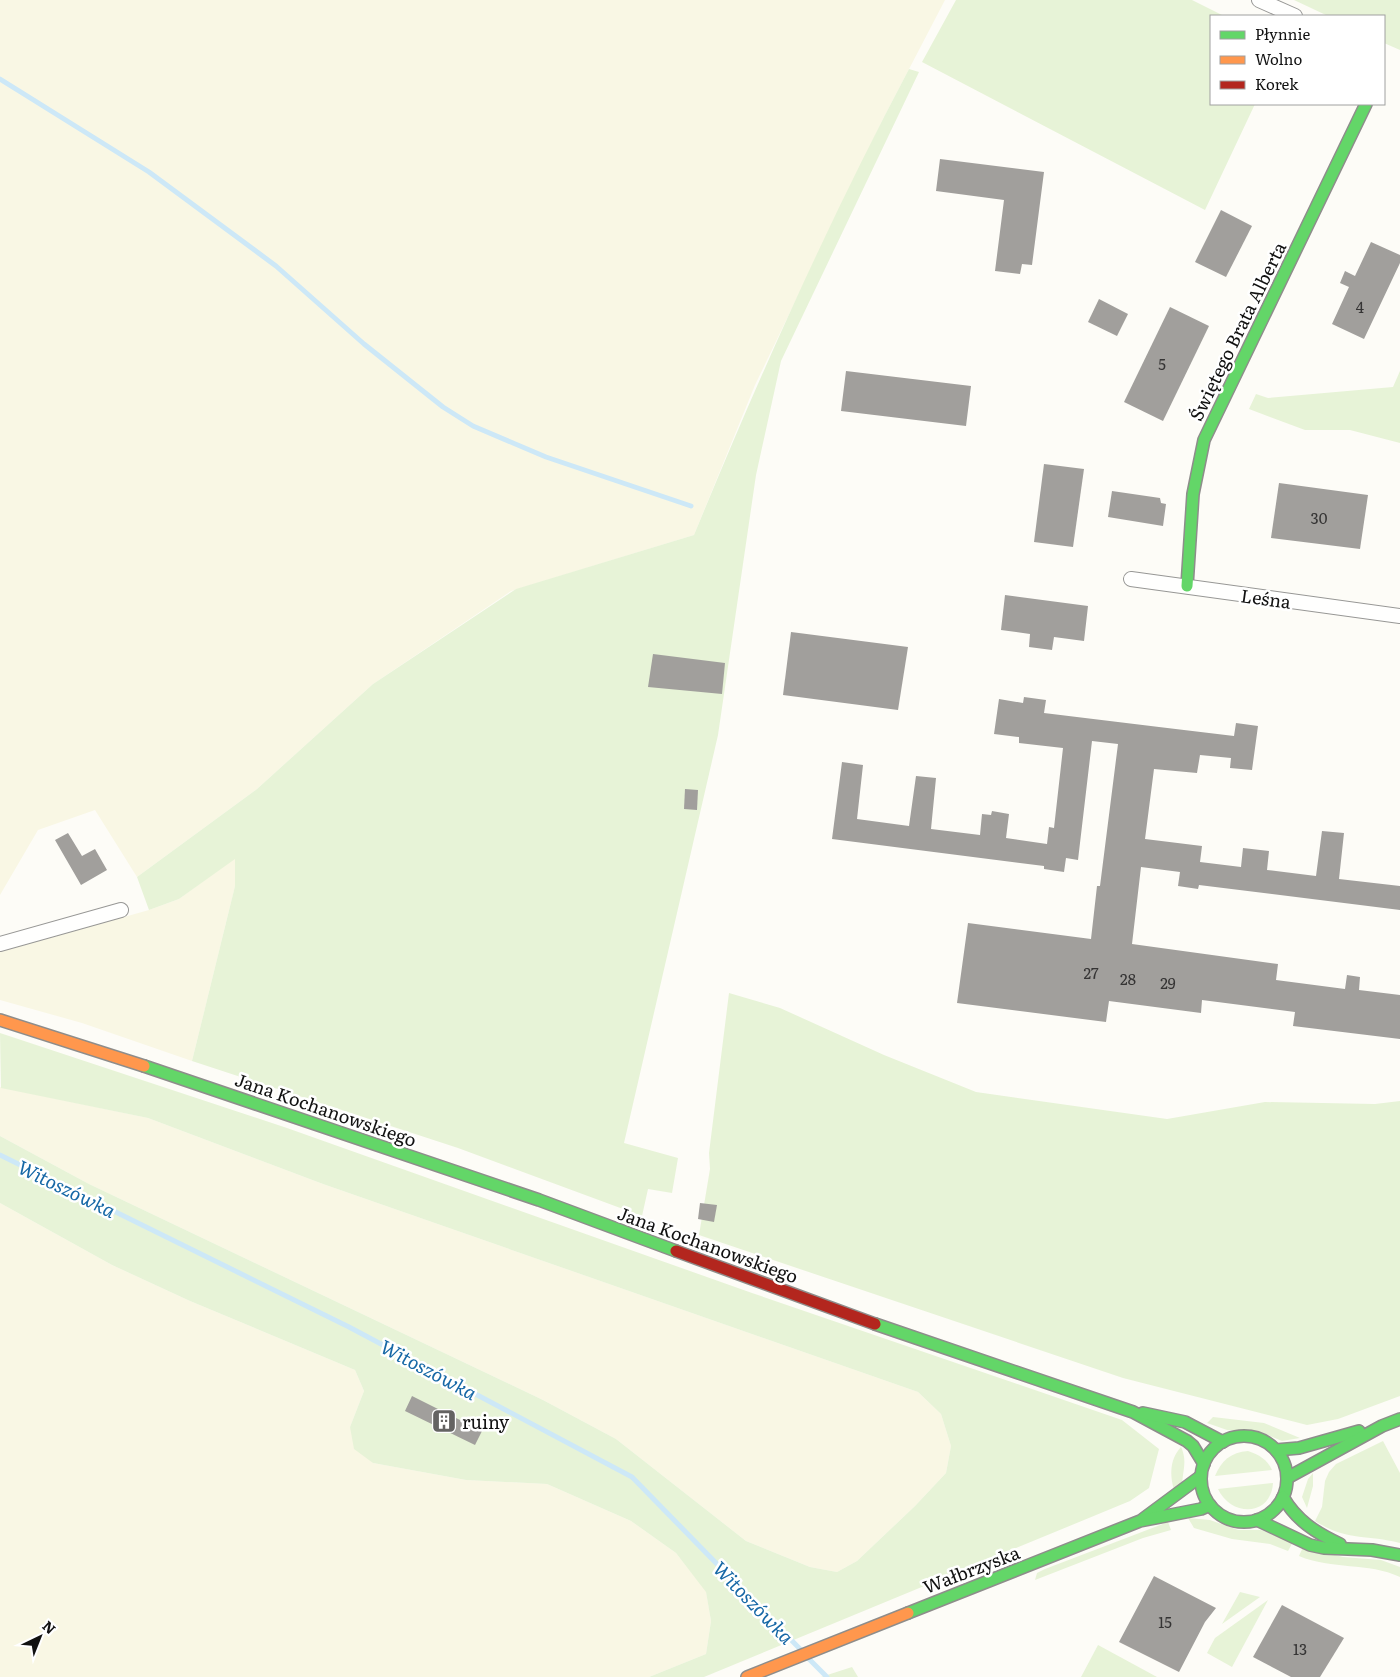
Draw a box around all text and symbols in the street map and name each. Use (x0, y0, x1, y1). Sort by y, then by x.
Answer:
legend (1210, 15, 1385, 105)
text: Płynnie (1255, 22, 1310, 45)
text: Wolno (1255, 47, 1302, 70)
text: Korek (1255, 72, 1299, 95)
street label: Świętego Brata Alberta (1182, 237, 1292, 425)
house number: 4 (1356, 295, 1364, 318)
house number: 5 (1158, 352, 1166, 375)
house number: 30 (1311, 506, 1328, 529)
street label: Leśna (1239, 581, 1293, 615)
house number: 27 (1083, 961, 1099, 984)
house number: 28 (1120, 967, 1136, 990)
house number: 29 (1160, 971, 1176, 994)
street label: Jana Kochanowskiego (232, 1065, 420, 1153)
water label: Witoszówka (13, 1152, 121, 1224)
street label: Jana Kochanowskiego (614, 1199, 802, 1289)
water label: Witoszówka (376, 1332, 482, 1406)
building icon: ruiny (431, 1408, 457, 1434)
place label: ruiny (462, 1408, 510, 1435)
street label: Wałbrzyska (919, 1538, 1024, 1600)
water label: Witoszówka (707, 1554, 801, 1650)
house number: 15 (1158, 1610, 1172, 1633)
north arrow (15, 1612, 65, 1662)
text: N (38, 1615, 61, 1638)
house number: 13 (1293, 1637, 1307, 1660)

